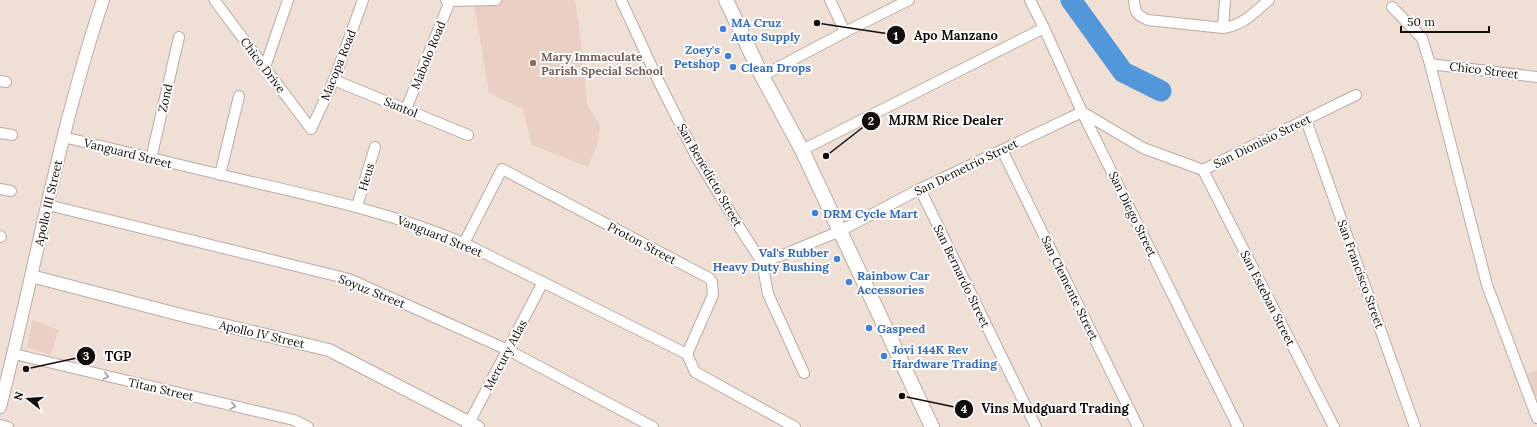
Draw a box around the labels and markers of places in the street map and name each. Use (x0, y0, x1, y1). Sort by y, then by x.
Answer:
place label: MA Cruz Auto Supply (731, 15, 801, 44)
callout: Apo Manzano (886, 23, 1005, 48)
marker: MA Cruz Auto Supply (718, 24, 728, 34)
place label: Zoey's Petshop (674, 42, 720, 71)
place label: Mary Immaculate Parish Special School (541, 49, 663, 78)
marker: Zoey's Petshop (723, 51, 733, 61)
marker: Mary Immaculate Parish Special School (528, 58, 538, 68)
place label: Clean Drops (741, 60, 811, 75)
marker: Clean Drops (728, 62, 738, 72)
callout: MJRM Rice Dealer (861, 108, 1012, 133)
place label: DRM Cycle Mart (823, 206, 919, 221)
marker: DRM Cycle Mart (810, 208, 820, 218)
place label: Val's Rubber Heavy Duty Bushing (713, 245, 830, 274)
marker: Val's Rubber Heavy Duty Bushing (832, 254, 842, 264)
place label: Rainbow Car Accessories (857, 268, 930, 297)
marker: Rainbow Car Accessories (844, 277, 854, 287)
place label: Gaspeed (877, 321, 925, 336)
marker: Gaspeed (864, 323, 874, 333)
place label: Jovi 144K Rev Hardware Trading (892, 342, 998, 371)
callout: TGP (76, 344, 139, 369)
marker: Jovi 144K Rev Hardware Trading (879, 351, 889, 361)
callout: Vins Mudguard Trading (954, 396, 1137, 421)

